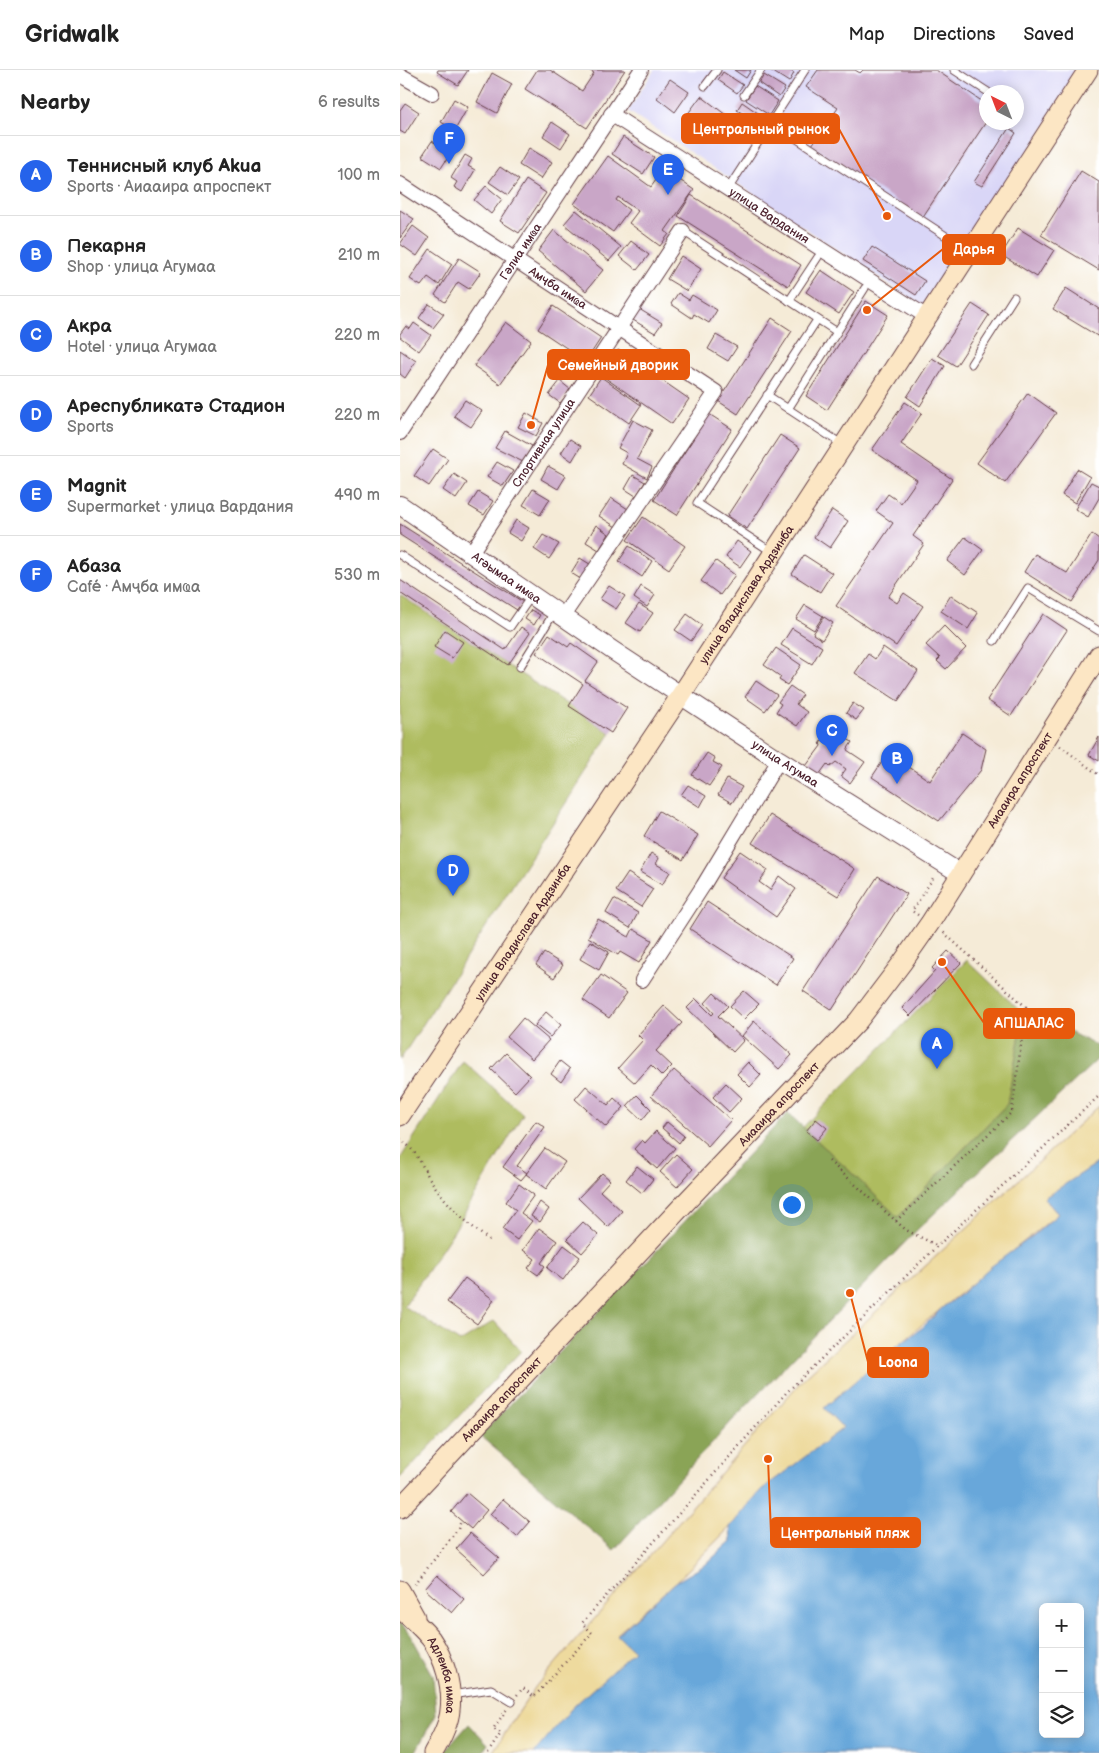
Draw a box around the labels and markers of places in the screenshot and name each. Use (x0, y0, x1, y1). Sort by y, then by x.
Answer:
callout: Центральный рынок (682, 114, 839, 143)
pin: F (433, 123, 465, 164)
pin: E (652, 154, 684, 195)
callout: Дарья (943, 235, 1005, 264)
callout: Семейный дворик (548, 350, 689, 379)
pin: C (816, 715, 848, 756)
pin: B (881, 743, 913, 784)
pin: D (437, 855, 469, 896)
callout: АПШАЛАС (984, 1009, 1074, 1038)
pin: A (921, 1028, 953, 1069)
callout: Loona (868, 1348, 928, 1377)
callout: Центральный пляж (771, 1518, 920, 1547)

